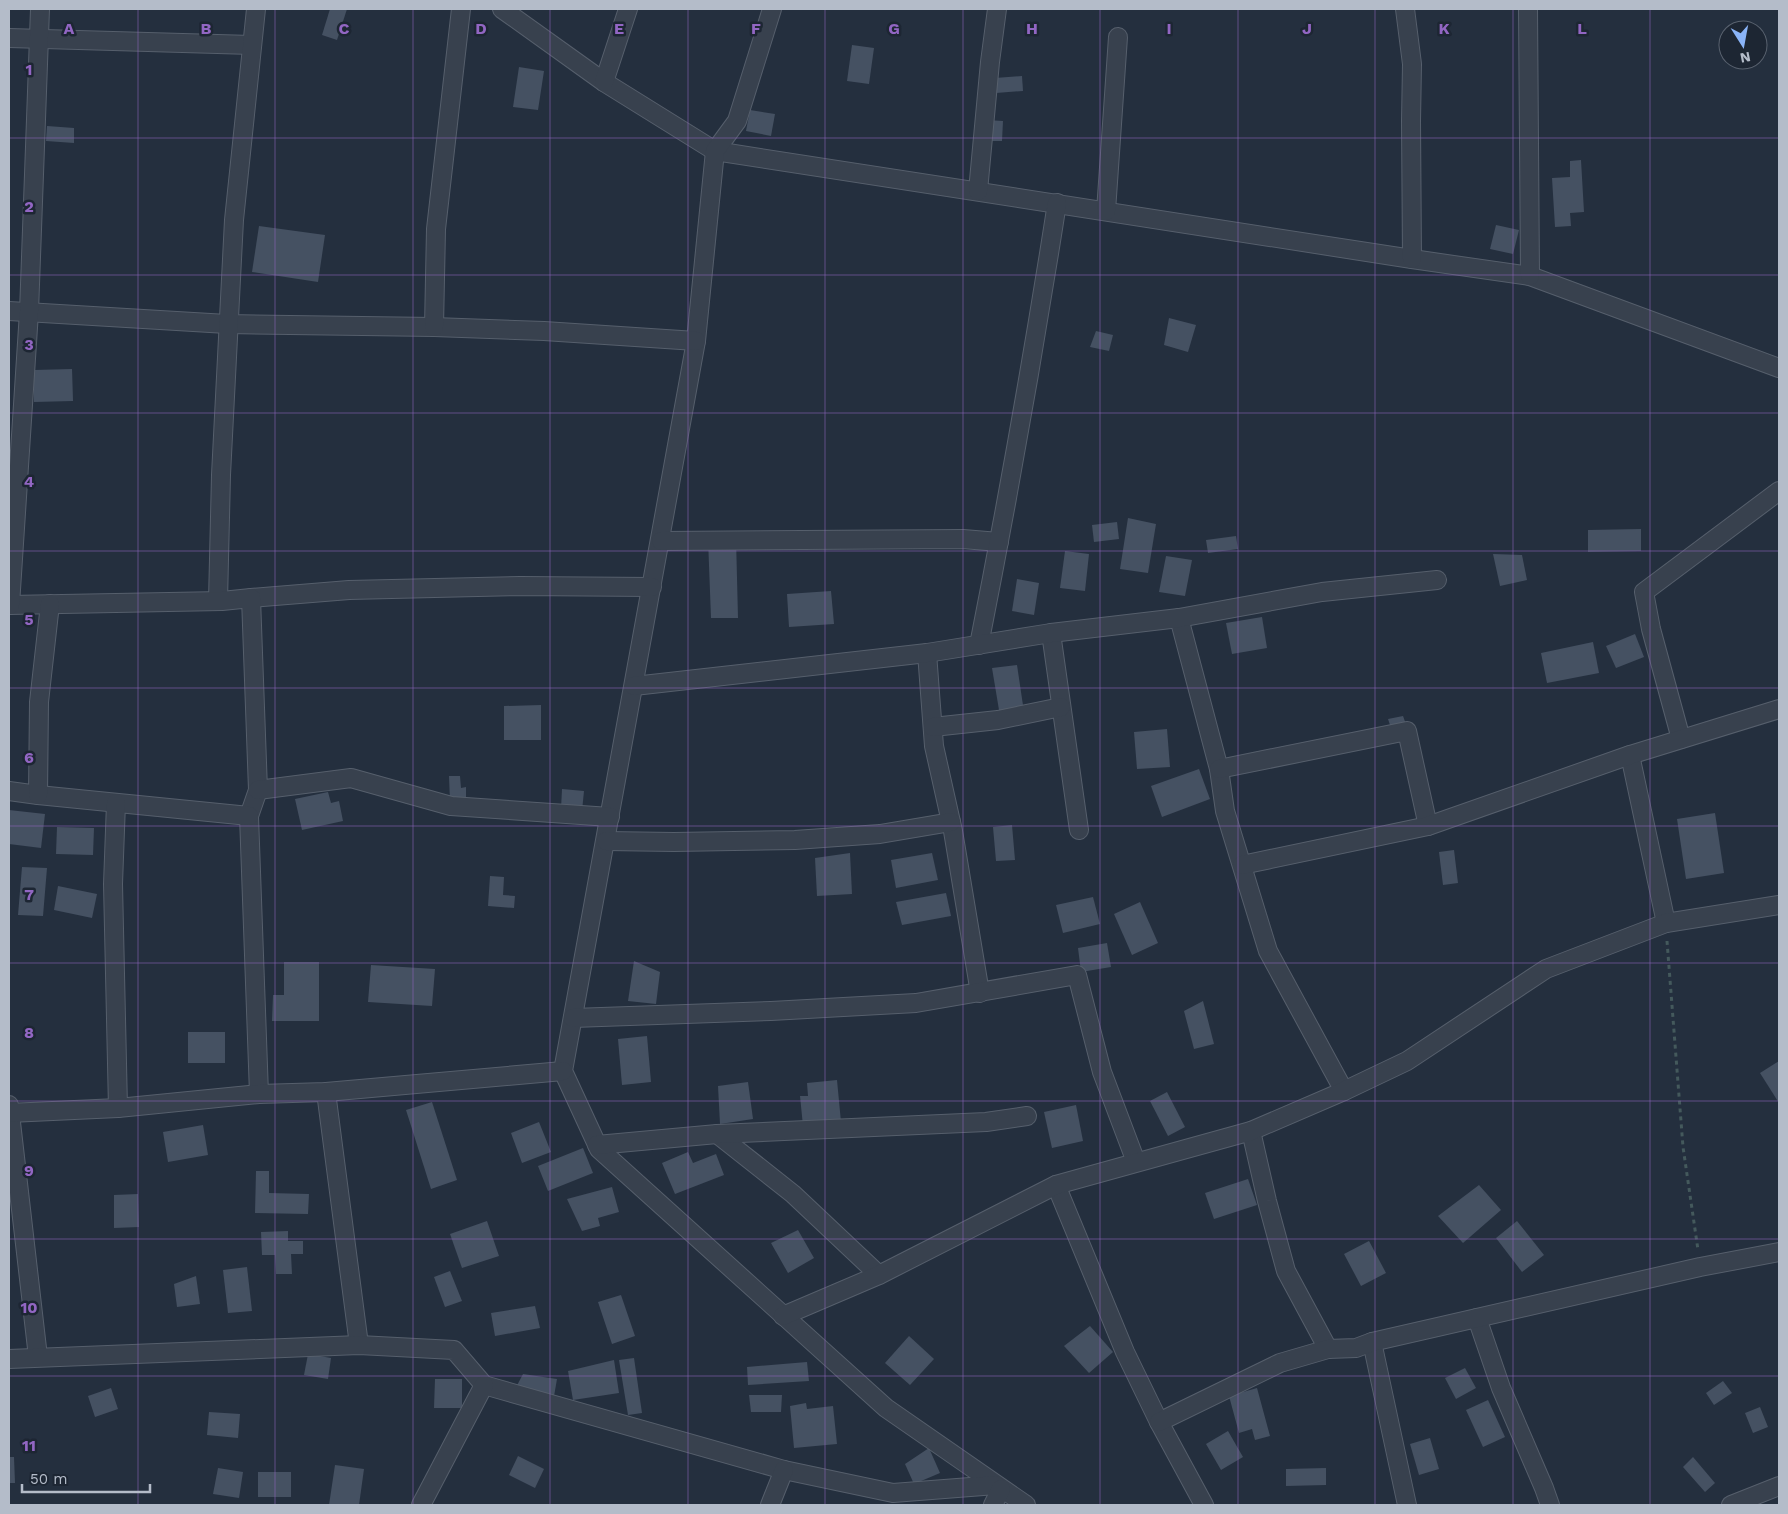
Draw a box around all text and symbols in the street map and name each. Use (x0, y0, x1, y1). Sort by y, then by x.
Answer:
text: A (64, 19, 75, 38)
text: B (201, 19, 212, 38)
text: C (339, 19, 350, 38)
text: D (475, 19, 487, 38)
text: E (614, 19, 624, 38)
text: F (751, 19, 761, 38)
text: G (888, 19, 900, 38)
text: H (1026, 19, 1038, 38)
text: I (1166, 19, 1172, 38)
text: J (1302, 19, 1312, 38)
text: K (1438, 19, 1450, 38)
text: L (1577, 19, 1587, 38)
north arrow (1718, 20, 1768, 70)
text: N (1739, 49, 1752, 67)
text: 1 (26, 60, 32, 79)
text: 2 (24, 197, 34, 216)
text: 3 (24, 335, 34, 354)
text: 4 (24, 472, 34, 491)
text: 5 (24, 610, 34, 629)
text: 6 (24, 748, 34, 767)
text: 7 (24, 885, 34, 904)
text: 8 (24, 1023, 34, 1042)
text: 9 (24, 1161, 34, 1180)
text: 10 (20, 1298, 38, 1317)
text: 11 (22, 1436, 36, 1455)
scale bar (22, 1462, 150, 1494)
text: 50 m (30, 1470, 67, 1488)

